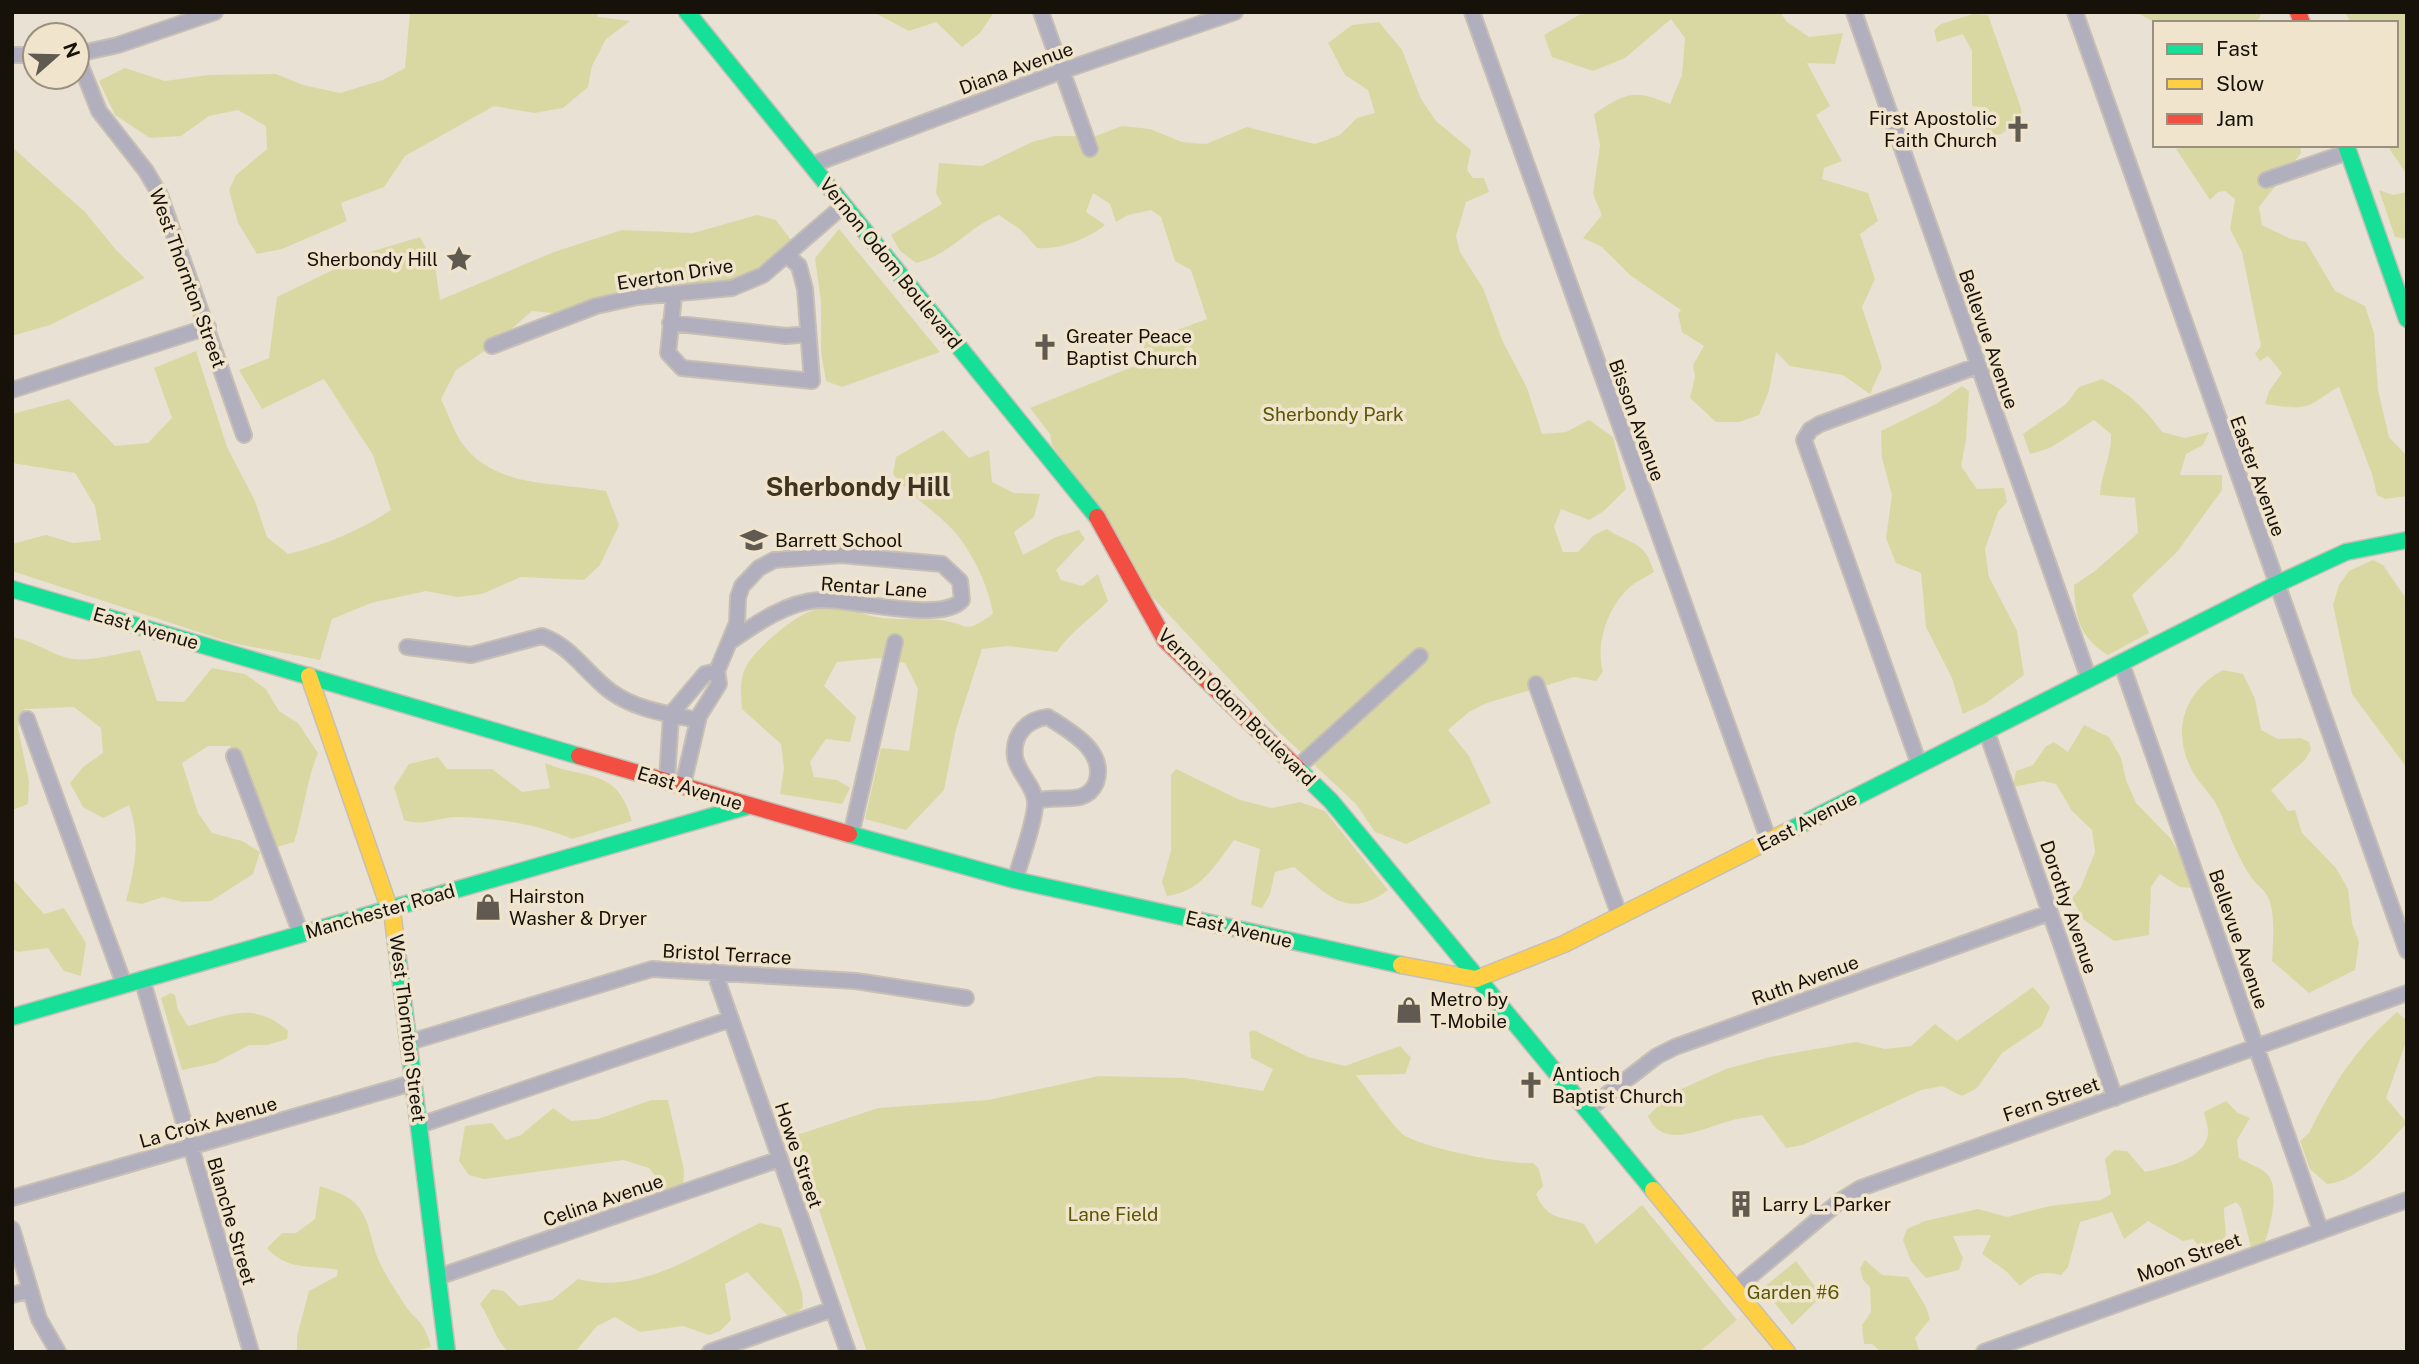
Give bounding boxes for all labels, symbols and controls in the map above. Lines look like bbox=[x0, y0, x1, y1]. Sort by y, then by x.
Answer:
north arrow bbox=[21, 21, 91, 91]
legend bbox=[2153, 21, 2398, 147]
text: Fast bbox=[2216, 36, 2258, 61]
street label: Diana Avenue bbox=[956, 37, 1076, 99]
text: N bbox=[59, 39, 85, 61]
text: Slow bbox=[2216, 71, 2264, 96]
text: Jam bbox=[2216, 106, 2254, 131]
place label: First Apostolic Faith Church bbox=[1869, 107, 1997, 151]
church icon: First Apostolic Faith Church bbox=[2003, 114, 2033, 144]
street label: Vernon Odom Boulevard bbox=[815, 173, 967, 353]
street label: West Thornton Street bbox=[145, 185, 231, 371]
place icon: Sherbondy Hill bbox=[444, 244, 474, 274]
place label: Sherbondy Hill bbox=[306, 248, 438, 270]
street label: Everton Drive bbox=[615, 254, 735, 294]
street label: Bellevue Avenue bbox=[1955, 266, 2023, 412]
place label: Greater Peace Baptist Church bbox=[1066, 325, 1197, 369]
church icon: Greater Peace Baptist Church bbox=[1030, 332, 1060, 362]
street label: Bisson Avenue bbox=[1605, 356, 1669, 484]
park label: Sherbondy Park bbox=[1262, 403, 1404, 425]
street label: Easter Avenue bbox=[2226, 413, 2290, 539]
district label: Sherbondy Hill bbox=[765, 471, 951, 502]
school or university icon: Barrett School bbox=[739, 525, 769, 555]
place label: Barrett School bbox=[775, 529, 903, 551]
street label: Rentar Lane bbox=[820, 572, 928, 602]
street label: East Avenue bbox=[91, 602, 201, 654]
street label: Vernon Odom Boulevard bbox=[1154, 624, 1320, 790]
street label: East Avenue bbox=[635, 762, 745, 814]
street label: East Avenue bbox=[1754, 787, 1860, 855]
street label: Dorothy Avenue bbox=[2036, 837, 2102, 977]
street label: Bellevue Avenue bbox=[2205, 866, 2273, 1012]
street label: Manchester Road bbox=[303, 879, 457, 943]
place label: Hairston Washer & Dryer bbox=[509, 885, 647, 929]
shop icon: Hairston Washer & Dryer bbox=[473, 892, 503, 922]
street label: East Avenue bbox=[1184, 906, 1294, 952]
street label: West Thornton Street bbox=[386, 933, 430, 1123]
street label: Bristol Terrace bbox=[662, 940, 792, 968]
street label: Ruth Avenue bbox=[1749, 951, 1861, 1009]
place label: Metro by T-Mobile bbox=[1430, 988, 1508, 1032]
shop icon: Metro by T-Mobile bbox=[1394, 995, 1424, 1025]
place label: Antioch Baptist Church bbox=[1552, 1063, 1683, 1107]
church icon: Antioch Baptist Church bbox=[1516, 1070, 1546, 1100]
street label: Fern Street bbox=[2000, 1072, 2102, 1126]
street label: La Croix Avenue bbox=[137, 1092, 279, 1152]
street label: Howe Street bbox=[771, 1099, 827, 1211]
street label: Blanche Street bbox=[203, 1155, 261, 1287]
street label: Celina Avenue bbox=[540, 1169, 666, 1231]
building icon: Larry L. Parker bbox=[1726, 1189, 1756, 1219]
place label: Larry L. Parker bbox=[1762, 1193, 1891, 1215]
park label: Lane Field bbox=[1068, 1203, 1158, 1225]
street label: Moon Street bbox=[2134, 1228, 2244, 1286]
park label: Garden #6 bbox=[1747, 1281, 1839, 1303]

